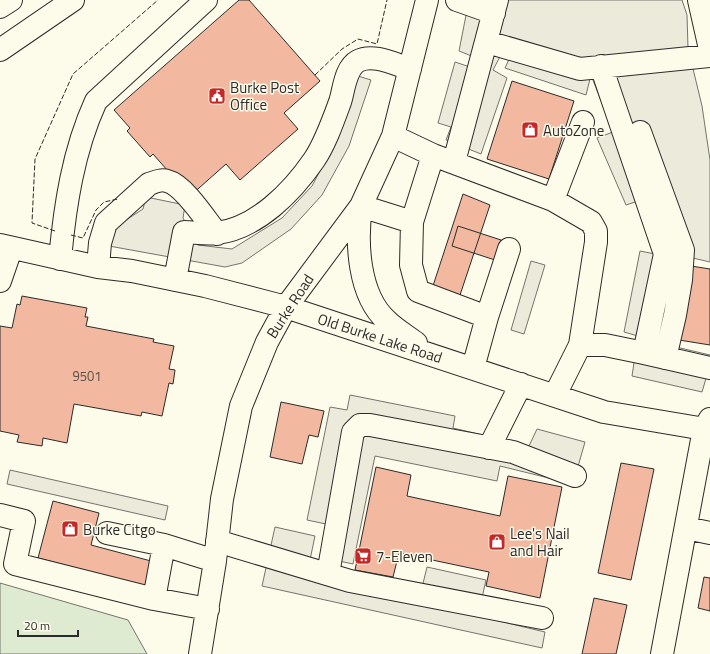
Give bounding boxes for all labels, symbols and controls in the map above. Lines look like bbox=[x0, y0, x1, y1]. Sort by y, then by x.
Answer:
place label: Burke Post Office bbox=[230, 76, 300, 116]
public building icon: Burke Post Office bbox=[207, 86, 227, 106]
place label: AutoZone bbox=[543, 119, 604, 142]
shop icon: AutoZone bbox=[520, 120, 540, 140]
street label: Burke Road bbox=[261, 269, 319, 343]
street label: Old Burke Lake Road bbox=[315, 307, 445, 369]
house number: 9501 bbox=[72, 366, 102, 386]
place label: Burke Citgo bbox=[83, 518, 156, 541]
shop icon: Burke Citgo bbox=[60, 519, 80, 539]
place label: Lee's Nail and Hair bbox=[510, 522, 570, 562]
shop icon: Lee's Nail and Hair bbox=[487, 532, 507, 552]
place label: 7-Eleven bbox=[376, 545, 433, 568]
supermarket icon: 7-Eleven bbox=[353, 546, 373, 566]
scale bar bbox=[18, 612, 78, 638]
text: 20 m bbox=[24, 616, 50, 635]

